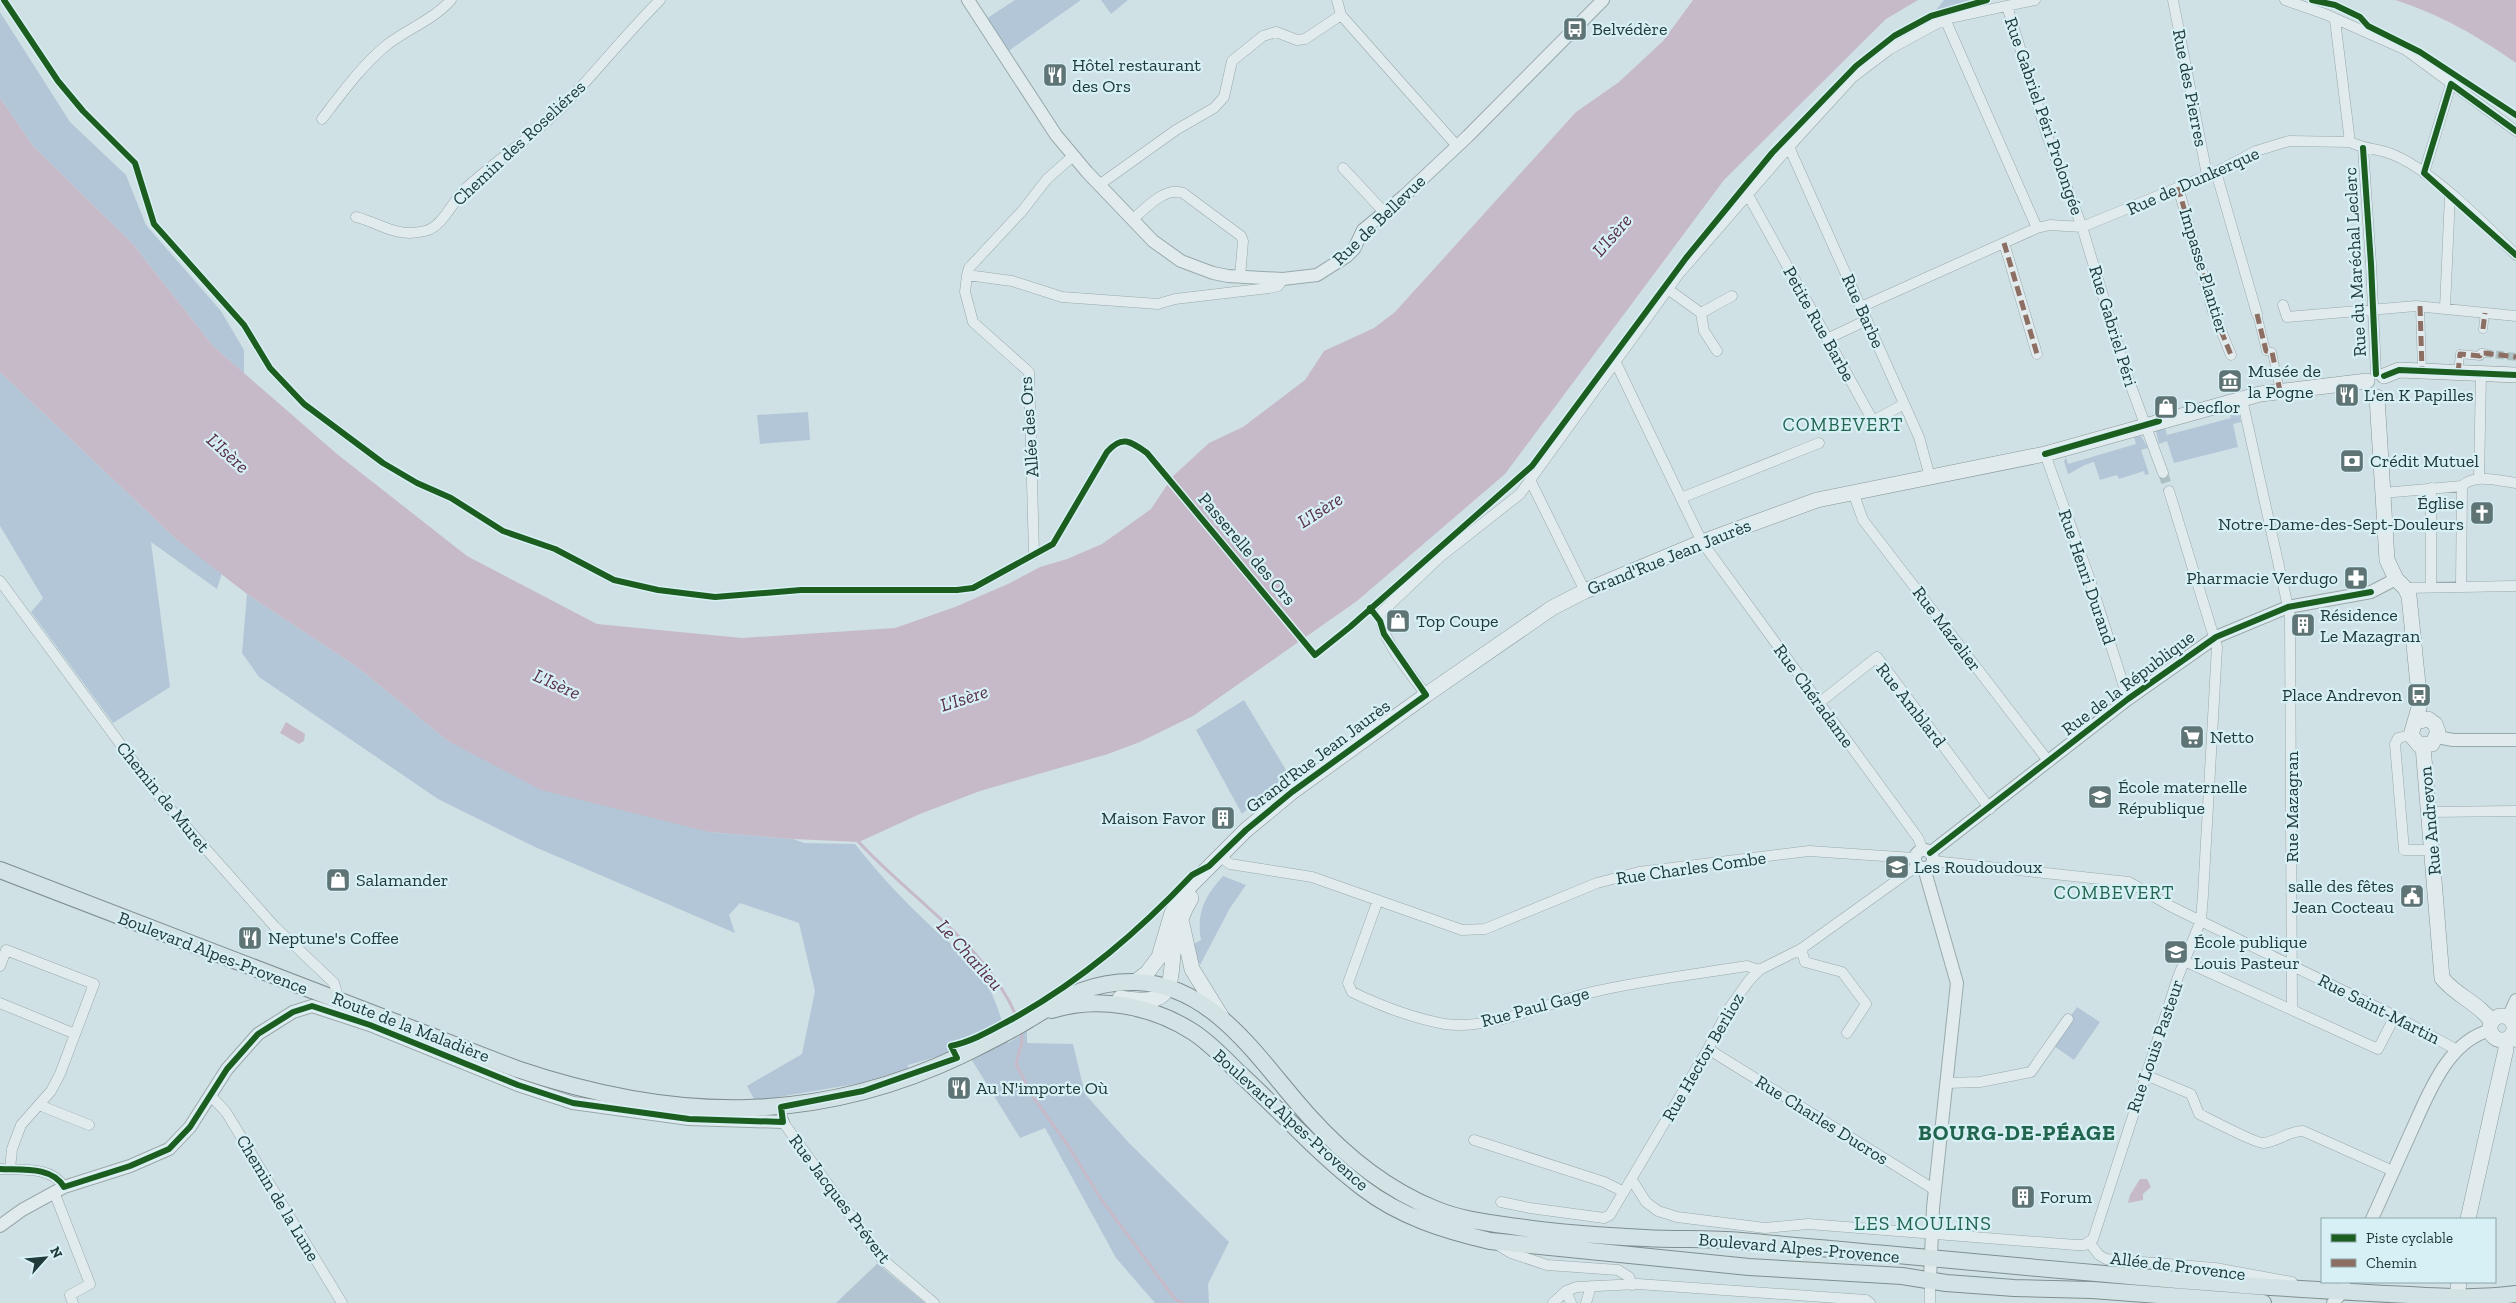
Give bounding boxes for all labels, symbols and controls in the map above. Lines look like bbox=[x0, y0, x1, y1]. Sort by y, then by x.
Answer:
street label: Rue Gabriel Péri Prolongée bbox=[2000, 14, 2088, 218]
bus stop icon: Belvédère bbox=[1562, 16, 1588, 42]
place label: Belvédère bbox=[1592, 18, 1668, 40]
street label: Rue des Pierres bbox=[2168, 27, 2212, 149]
place label: Hôtel restaurant des Ors bbox=[1072, 54, 1201, 97]
restaurant icon: Hôtel restaurant des Ors bbox=[1042, 62, 1068, 88]
street label: Chemin des Roseliéres bbox=[448, 76, 590, 210]
street label: Rue de Dunkerque bbox=[2123, 142, 2263, 220]
street label: Rue du Maréchal Leclerc bbox=[2339, 167, 2371, 357]
street label: Rue de Bellevue bbox=[1328, 170, 1430, 270]
street label: Impasse Plantier bbox=[2174, 206, 2234, 336]
water label: L'Isère bbox=[1587, 209, 1637, 261]
street label: Petite Rue Barbe bbox=[1778, 263, 1860, 385]
street label: Rue Gabriel Péri bbox=[2084, 263, 2142, 389]
street label: Rue Barbe bbox=[1837, 270, 1889, 352]
place label: Musée de la Pogne bbox=[2248, 360, 2321, 403]
museum icon: Musée de la Pogne bbox=[2217, 368, 2243, 394]
street label: Allée des Ors bbox=[1014, 376, 1044, 478]
restaurant icon: L'en K Papilles bbox=[2334, 382, 2360, 408]
place label: L'en K Papilles bbox=[2364, 384, 2474, 406]
shop icon: Decflor bbox=[2153, 394, 2179, 420]
place label: Decflor bbox=[2184, 396, 2241, 418]
district label: COMBEVERT bbox=[1782, 413, 1904, 436]
water label: L'Isère bbox=[202, 428, 254, 478]
bank icon: Crédit Mutuel bbox=[2339, 448, 2365, 474]
place label: Crédit Mutuel bbox=[2370, 450, 2479, 472]
water label: L'Isère bbox=[1293, 487, 1347, 533]
street label: Passerelle des Ors bbox=[1194, 488, 1301, 610]
place label: Église Notre-Dame-des-Sept-Douleurs bbox=[2218, 492, 2464, 535]
church icon: Église Notre-Dame-des-Sept-Douleurs bbox=[2469, 500, 2495, 526]
street label: Rue Henri Durand bbox=[2054, 506, 2120, 648]
street label: Grand'Rue Jean Jaurès bbox=[1584, 514, 1754, 600]
pharmacy icon: Pharmacie Verdugo bbox=[2343, 565, 2369, 591]
place label: Pharmacie Verdugo bbox=[2186, 567, 2338, 589]
street label: Rue Mazelier bbox=[1908, 582, 1986, 676]
place label: Résidence Le Mazagran bbox=[2320, 604, 2421, 647]
shop icon: Top Coupe bbox=[1385, 608, 1411, 634]
place label: Top Coupe bbox=[1416, 610, 1499, 632]
building icon: Résidence Le Mazagran bbox=[2290, 612, 2316, 638]
street label: Rue de la République bbox=[2057, 626, 2199, 740]
street label: Rue Chéradame bbox=[1769, 640, 1859, 752]
street label: Rue Amblard bbox=[1871, 658, 1951, 752]
water label: L'Isère bbox=[530, 664, 584, 704]
water label: L'Isère bbox=[937, 679, 991, 717]
bus stop icon: Place Andrevon bbox=[2406, 682, 2432, 708]
place label: Place Andrevon bbox=[2282, 684, 2403, 706]
street label: Grand'Rue Jean Jaurès bbox=[1242, 694, 1395, 817]
supermarket icon: Netto bbox=[2179, 724, 2205, 750]
place label: Netto bbox=[2210, 726, 2254, 748]
street label: Chemin de Muret bbox=[112, 737, 215, 857]
street label: Rue Mazagran bbox=[2281, 751, 2303, 863]
street label: Rue Andrevon bbox=[2414, 765, 2446, 876]
place label: École maternelle République bbox=[2118, 776, 2247, 819]
school or university icon: École maternelle République bbox=[2087, 784, 2113, 810]
building icon: Maison Favor bbox=[1210, 805, 1236, 831]
place label: Maison Favor bbox=[1101, 807, 1206, 829]
street label: Rue Charles Combe bbox=[1615, 847, 1767, 889]
school or university icon: Les Roudoudoux bbox=[1884, 854, 1910, 880]
place label: Les Roudoudoux bbox=[1914, 856, 2042, 878]
shop icon: Salamander bbox=[325, 867, 351, 893]
place label: Salamander bbox=[356, 869, 448, 891]
place label: salle des fêtes Jean Cocteau bbox=[2288, 875, 2394, 918]
district label: COMBEVERT bbox=[2053, 881, 2175, 904]
public building icon: salle des fêtes Jean Cocteau bbox=[2399, 883, 2425, 909]
street label: Boulevard Alpes-Provence bbox=[115, 907, 311, 999]
water label: Le Charlieu bbox=[932, 915, 1008, 995]
restaurant icon: Neptune's Coffee bbox=[237, 925, 263, 951]
place label: Neptune's Coffee bbox=[268, 927, 399, 949]
place label: École publique Louis Pasteur bbox=[2194, 931, 2307, 974]
school or university icon: École publique Louis Pasteur bbox=[2163, 939, 2189, 965]
street label: Rue Saint-Martin bbox=[2314, 969, 2444, 1049]
street label: Rue Louis Pasteur bbox=[2122, 976, 2188, 1116]
street label: Rue Paul Gage bbox=[1478, 982, 1592, 1032]
street label: Route de la Maladière bbox=[329, 987, 493, 1067]
street label: Rue Hector Berlioz bbox=[1657, 989, 1749, 1125]
street label: Boulevard Alpes-Provence bbox=[1209, 1044, 1373, 1196]
street label: Rue Charles Ducros bbox=[1751, 1070, 1893, 1170]
restaurant icon: Au N'importe Où bbox=[946, 1075, 972, 1101]
place label: Au N'importe Où bbox=[976, 1077, 1108, 1099]
district label: BOURG-DE-PÉAGE bbox=[1918, 1119, 2116, 1146]
street label: Rue Jacques Prévert bbox=[784, 1130, 896, 1268]
street label: Chemin de la Lune bbox=[232, 1131, 324, 1265]
building icon: Forum bbox=[2010, 1184, 2036, 1210]
place label: Forum bbox=[2040, 1186, 2093, 1208]
district label: LES MOULINS bbox=[1854, 1211, 1992, 1235]
legend bbox=[2321, 1218, 2496, 1283]
street label: Boulevard Alpes-Provence bbox=[1698, 1228, 1900, 1268]
text: Piste cyclable bbox=[2366, 1229, 2453, 1247]
north arrow bbox=[20, 1233, 70, 1283]
text: N bbox=[46, 1244, 66, 1261]
street label: Allée de Provence bbox=[2109, 1247, 2247, 1285]
text: Chemin bbox=[2366, 1254, 2417, 1272]

